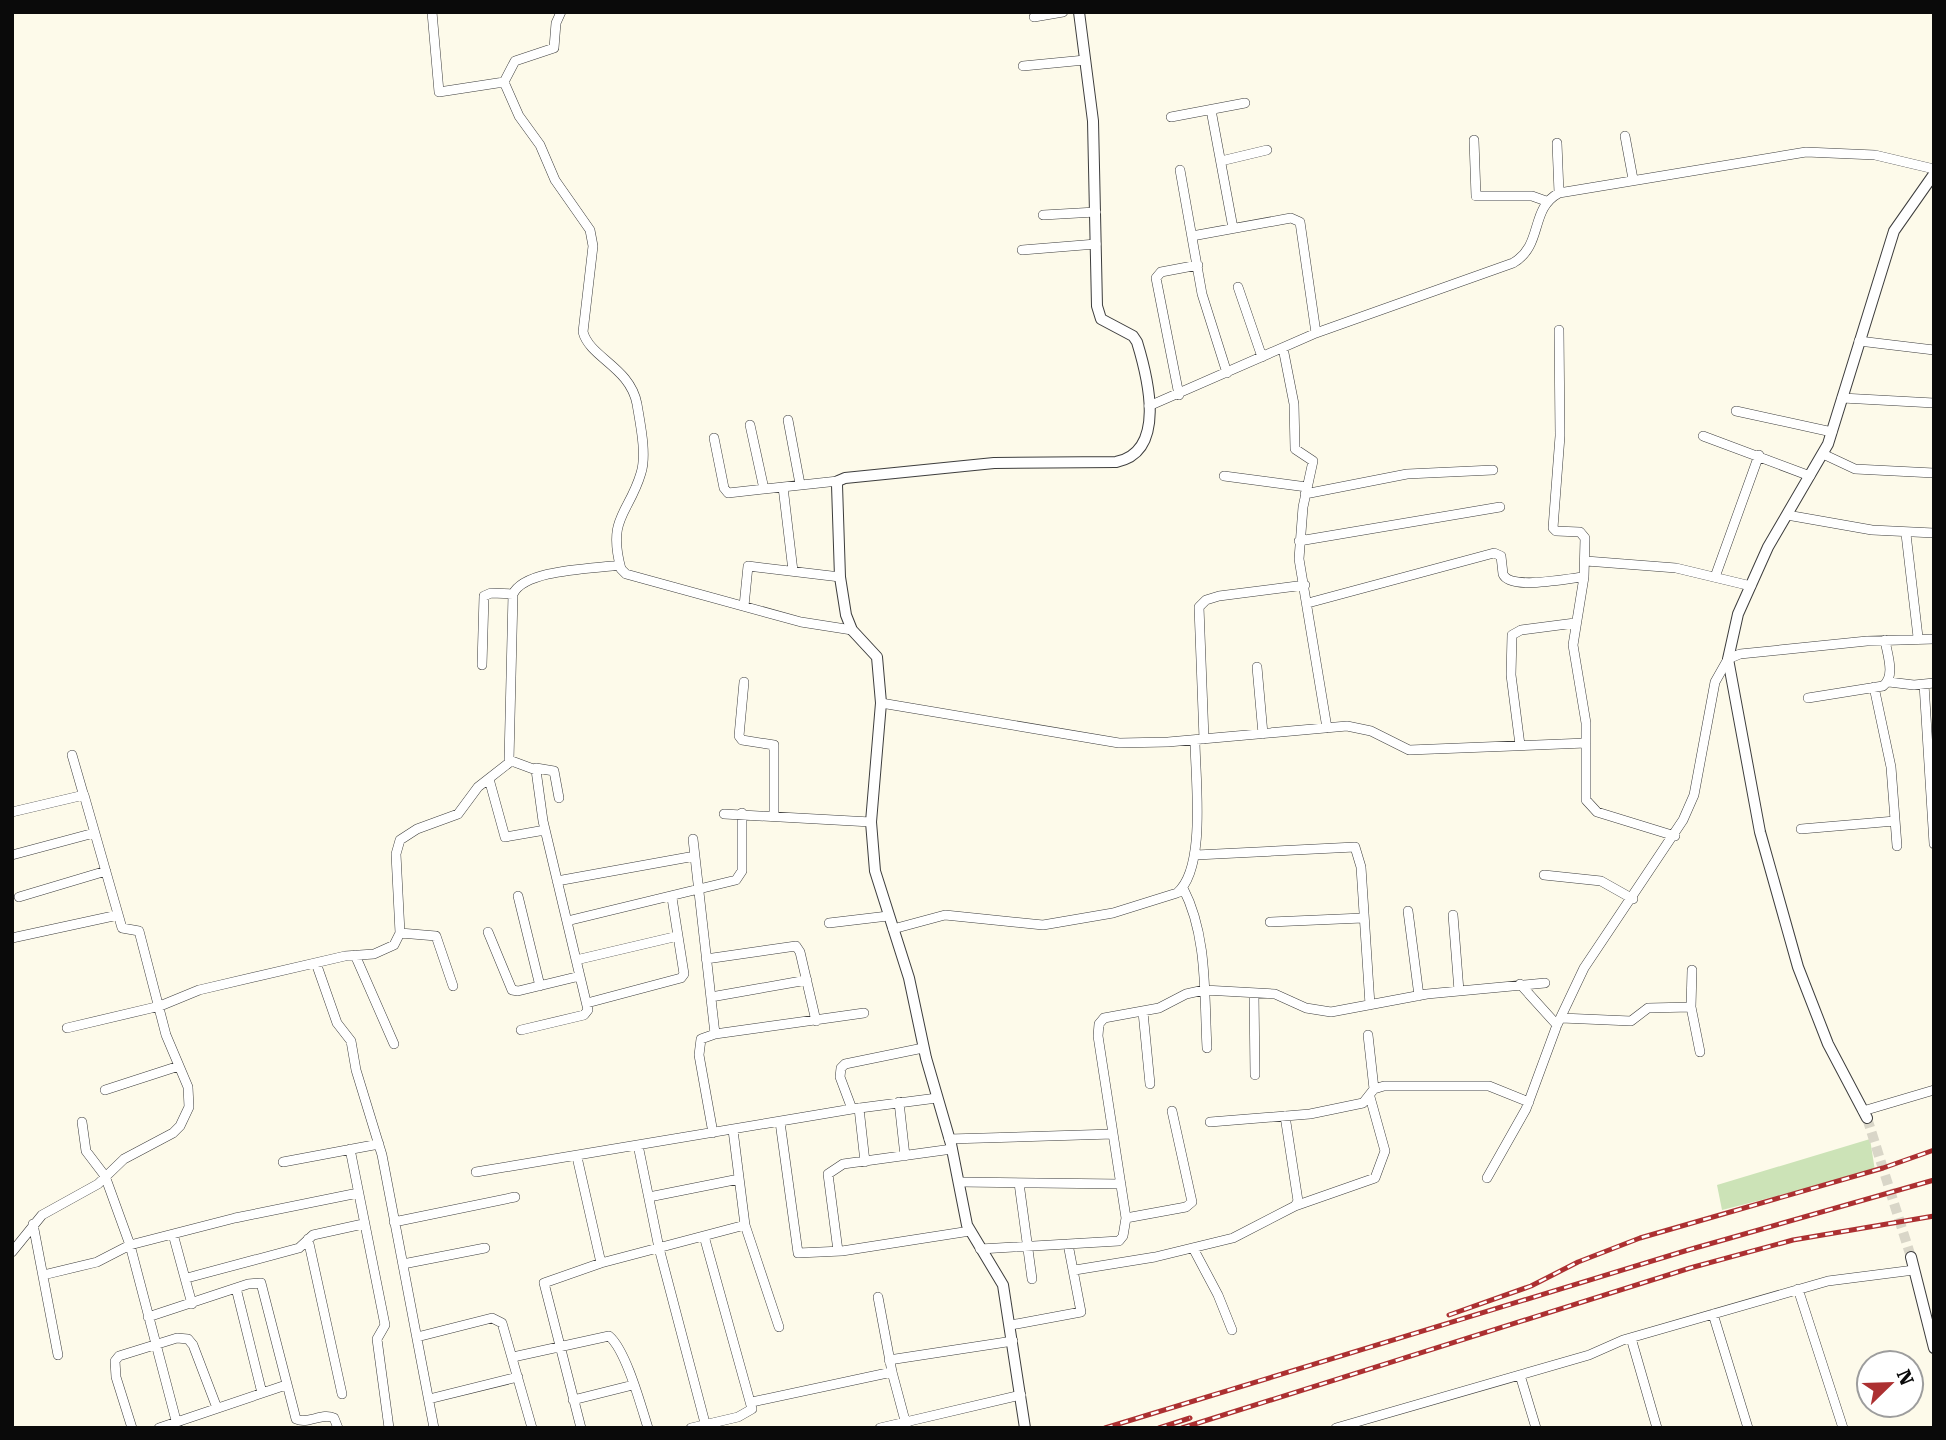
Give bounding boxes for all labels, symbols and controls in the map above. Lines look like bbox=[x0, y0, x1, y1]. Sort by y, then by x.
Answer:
north arrow bbox=[1855, 1349, 1925, 1419]
text: N bbox=[1892, 1366, 1919, 1389]

